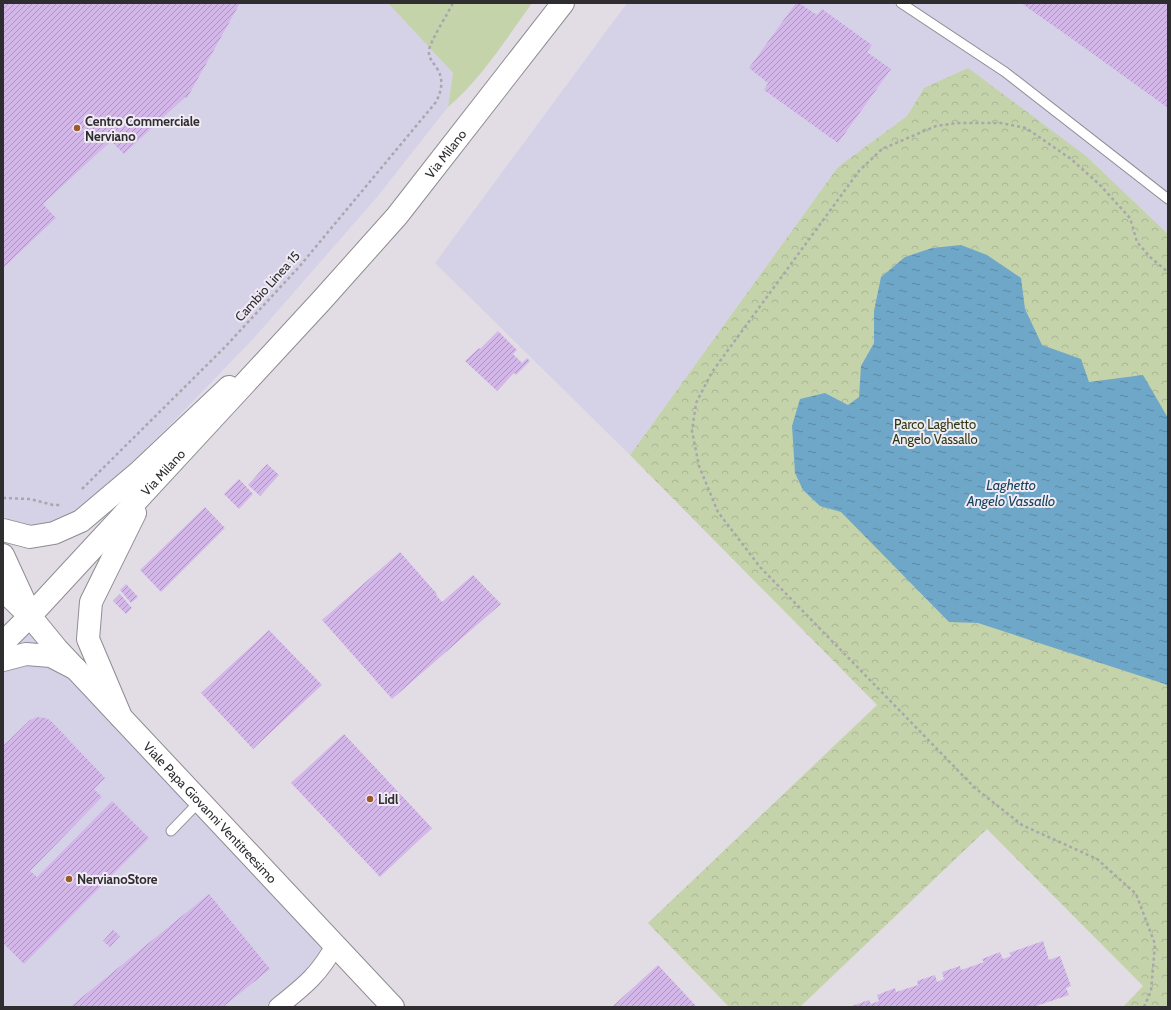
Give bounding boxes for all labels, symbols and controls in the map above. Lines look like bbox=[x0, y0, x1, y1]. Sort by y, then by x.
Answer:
place label: Centro Commerciale Nerviano bbox=[85, 113, 200, 144]
marker: Centro Commerciale Nerviano bbox=[72, 123, 82, 133]
street label: Via Milano bbox=[422, 126, 469, 181]
street label: Cambio Linea 15 bbox=[231, 247, 303, 325]
park label: Parco Laghetto Angelo Vassallo bbox=[892, 416, 978, 447]
street label: Via Milano bbox=[138, 446, 188, 499]
water label: Laghetto Angelo Vassallo bbox=[966, 476, 1055, 510]
street label: Viale Papa Giovanni Ventitreesimo bbox=[140, 738, 280, 886]
place label: Lidl bbox=[378, 791, 399, 807]
marker: Lidl bbox=[365, 794, 375, 804]
place label: NervianoStore bbox=[77, 871, 158, 887]
marker: NervianoStore bbox=[64, 874, 74, 884]

